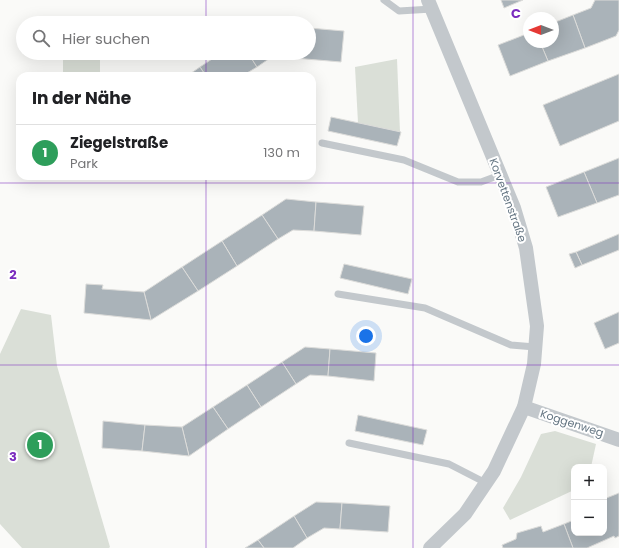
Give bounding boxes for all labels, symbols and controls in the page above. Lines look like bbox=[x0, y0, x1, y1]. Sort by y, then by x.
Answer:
text: C bbox=[511, 4, 521, 23]
north arrow bbox=[523, 12, 559, 48]
search box bbox=[16, 16, 316, 60]
icon: search bbox=[30, 27, 52, 49]
text: Hier suchen bbox=[62, 28, 150, 49]
text: In der Nähe bbox=[32, 86, 131, 110]
text: Ziegelstraße bbox=[70, 132, 168, 153]
text: 1 bbox=[43, 143, 47, 162]
text: 130 m bbox=[263, 143, 300, 162]
text: Park bbox=[70, 154, 98, 173]
street label: Korvettenstraße bbox=[485, 156, 531, 244]
text: 2 bbox=[9, 265, 17, 284]
your location bbox=[356, 326, 376, 346]
street label: Koggenweg bbox=[538, 405, 606, 441]
pin: 1 bbox=[27, 430, 53, 460]
text: 3 bbox=[9, 447, 17, 466]
map controls bbox=[571, 464, 607, 536]
button: + bbox=[571, 464, 607, 500]
button: − bbox=[571, 500, 607, 536]

